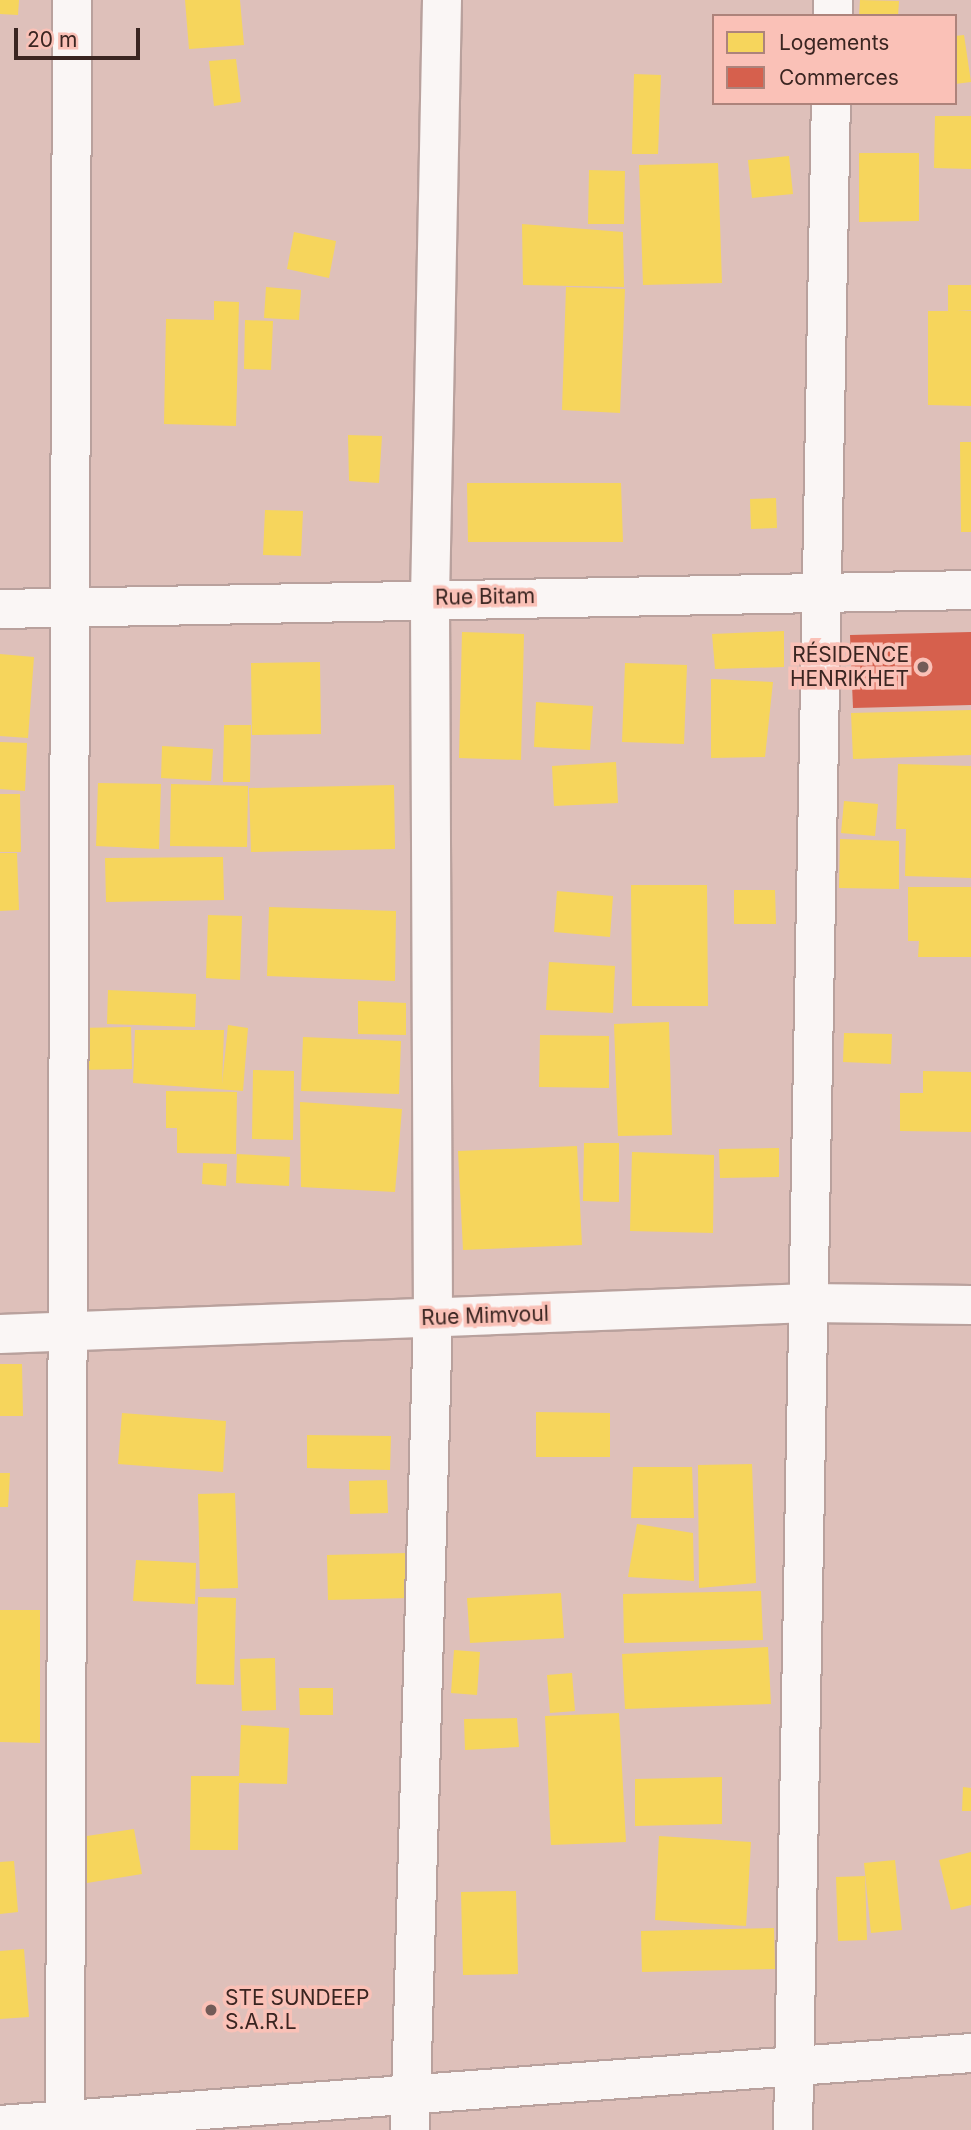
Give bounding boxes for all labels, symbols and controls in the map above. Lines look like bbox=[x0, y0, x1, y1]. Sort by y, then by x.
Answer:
scale bar bbox=[18, 14, 144, 58]
legend bbox=[712, 14, 957, 105]
text: 20 m bbox=[27, 27, 77, 52]
text: Logements bbox=[779, 30, 889, 55]
text: Commerces bbox=[779, 65, 899, 90]
street label: Rue Bitam bbox=[435, 584, 535, 610]
place label: RÉSIDENCE HENRIKHET bbox=[790, 642, 909, 692]
marker: RÉSIDENCE HENRIKHET bbox=[915, 659, 931, 675]
street label: Rue Mimvoul bbox=[421, 1301, 549, 1331]
place label: STE SUNDEEP S.A.R.L bbox=[225, 1985, 369, 2035]
marker: STE SUNDEEP S.A.R.L bbox=[203, 2002, 219, 2018]

